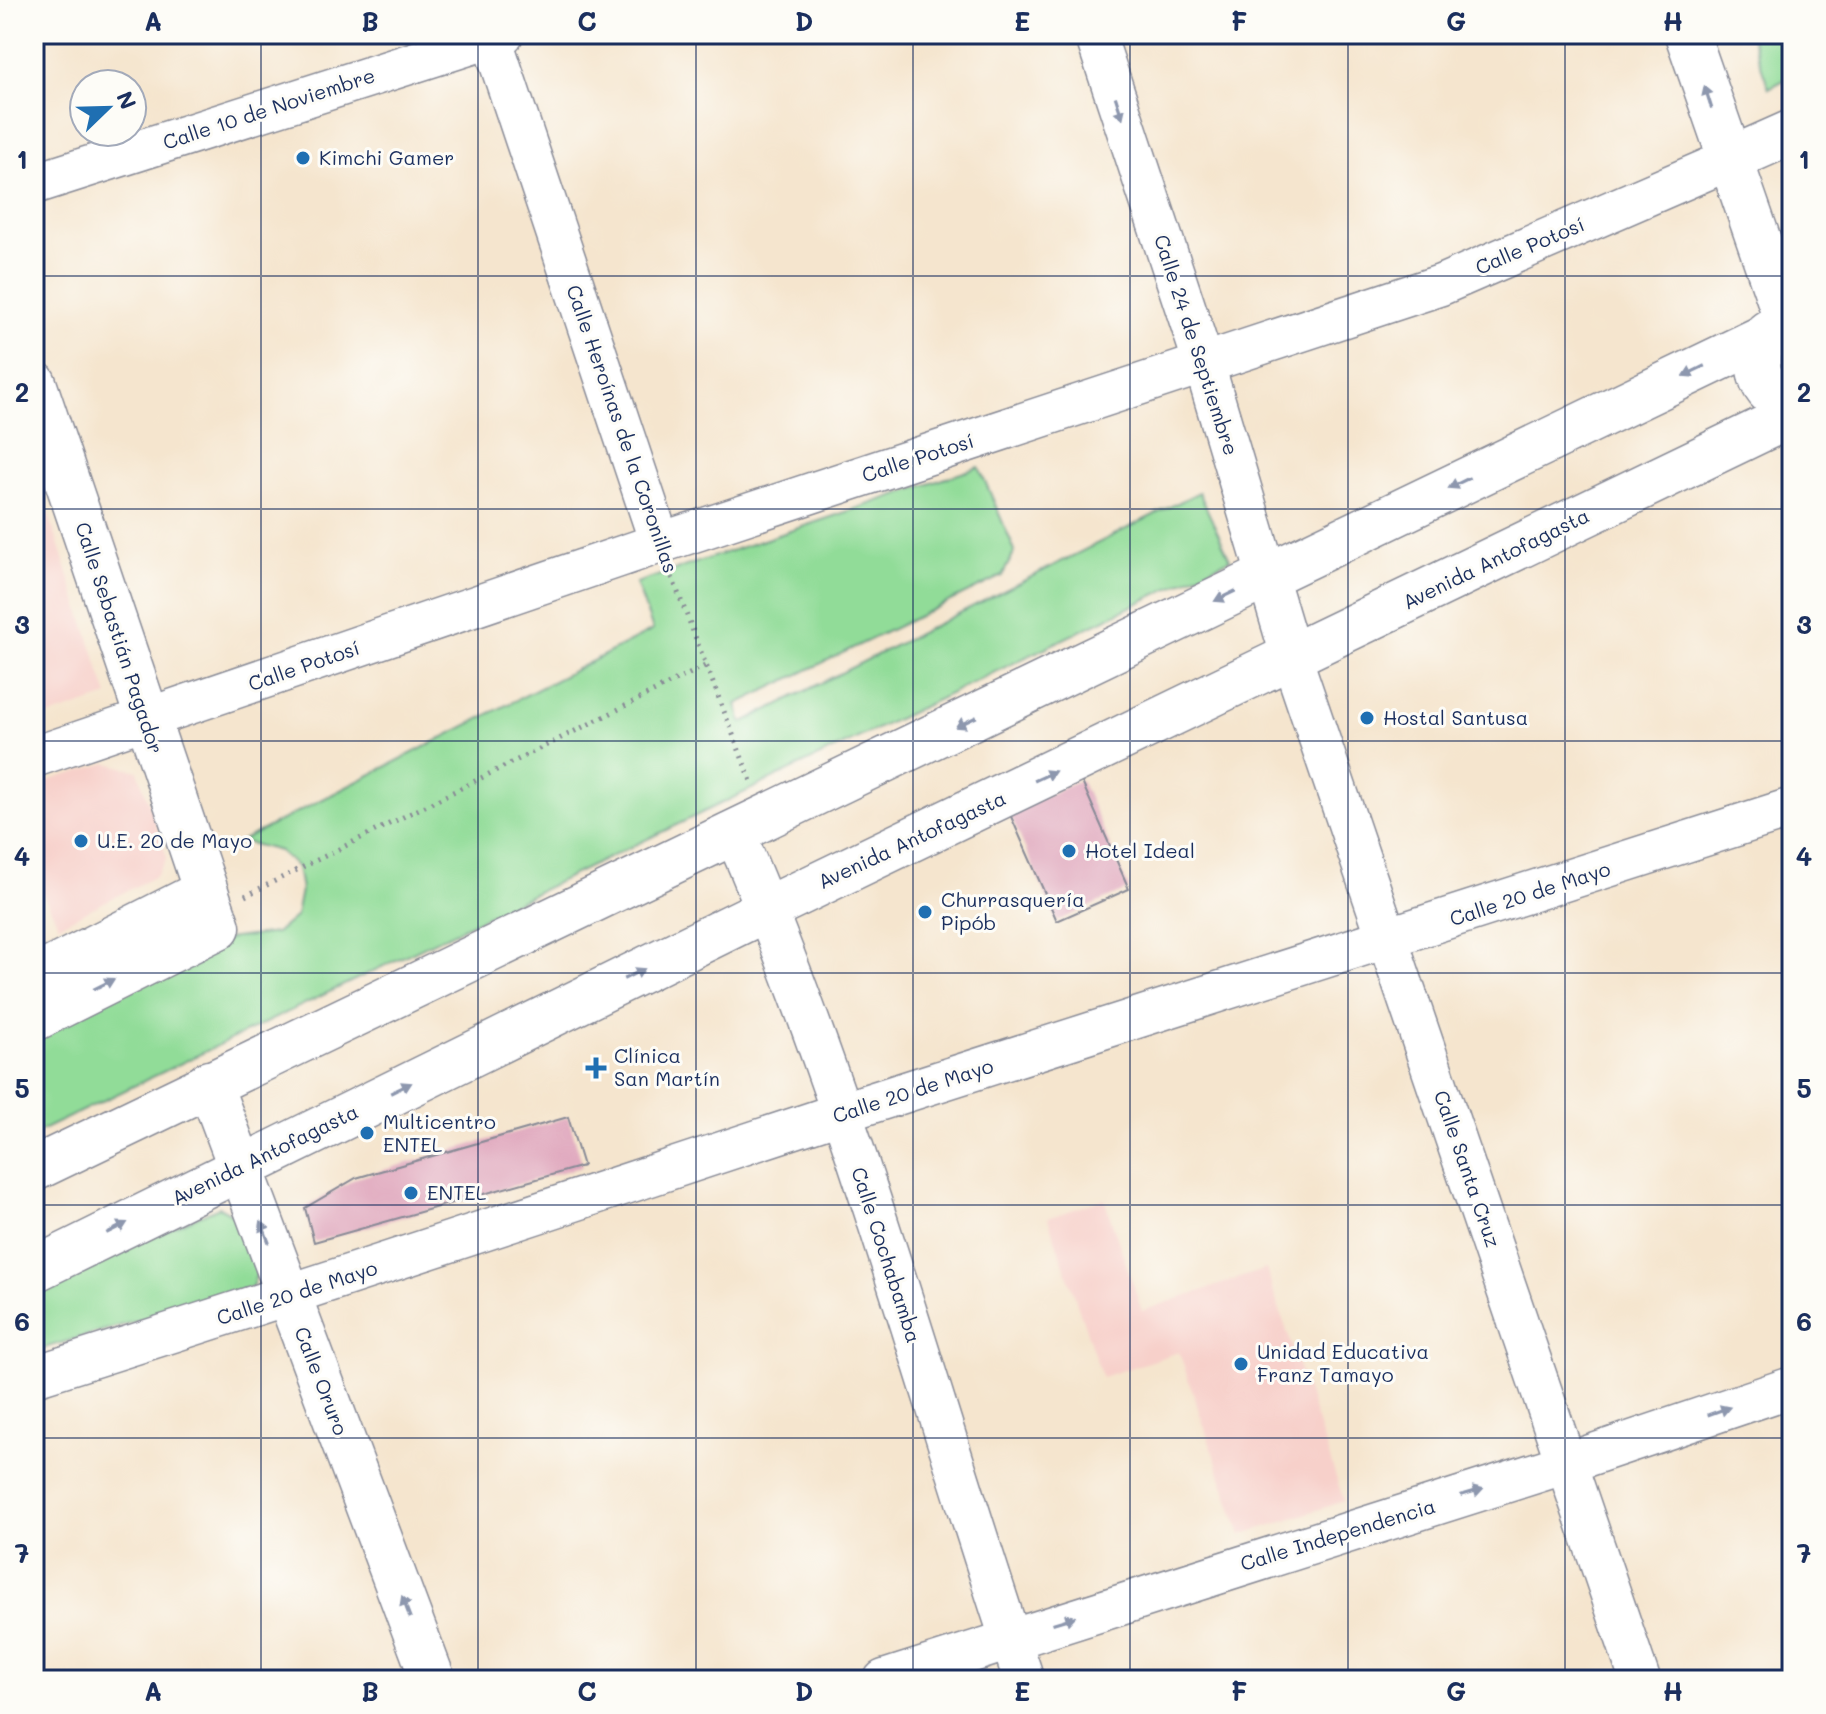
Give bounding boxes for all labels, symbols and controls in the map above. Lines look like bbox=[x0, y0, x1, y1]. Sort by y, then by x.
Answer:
text: A bbox=[144, 4, 162, 38]
text: B bbox=[361, 4, 379, 38]
text: C bbox=[577, 4, 597, 38]
text: D bbox=[795, 4, 813, 38]
text: E bbox=[1014, 4, 1030, 38]
text: F bbox=[1231, 4, 1247, 38]
text: G bbox=[1446, 4, 1466, 38]
text: H bbox=[1663, 4, 1683, 38]
street label: Calle 10 de Noviembre bbox=[159, 61, 378, 155]
north arrow bbox=[68, 68, 148, 148]
one-way arrow bbox=[1701, 85, 1714, 109]
text: N bbox=[110, 87, 143, 113]
one-way arrow bbox=[1114, 96, 1126, 120]
text: 1 bbox=[16, 142, 28, 176]
text: 1 bbox=[1798, 142, 1810, 176]
place label: Kimchi Gamer bbox=[319, 144, 454, 170]
marker: Kimchi Gamer bbox=[294, 149, 312, 167]
street label: Calle Potosí bbox=[1471, 210, 1588, 280]
street label: Calle 24 de Septiembre bbox=[1149, 231, 1245, 458]
street label: Calle Heroínas de la Coronillas bbox=[561, 281, 685, 576]
one-way arrow bbox=[1682, 364, 1705, 378]
text: 2 bbox=[15, 375, 29, 409]
text: 2 bbox=[1797, 375, 1811, 409]
street label: Calle Potosí bbox=[858, 427, 977, 487]
one-way arrow bbox=[1448, 476, 1471, 490]
street label: Avenida Antofagasta bbox=[1398, 502, 1593, 615]
street label: Calle Sebastián Pagador bbox=[70, 518, 170, 757]
one-way arrow bbox=[1213, 589, 1237, 603]
text: 3 bbox=[14, 607, 30, 641]
text: 3 bbox=[1796, 607, 1812, 641]
street label: Calle Potosí bbox=[244, 634, 363, 696]
place label: Hostal Santusa bbox=[1383, 704, 1528, 730]
marker: Hostal Santusa bbox=[1358, 709, 1376, 727]
one-way arrow bbox=[954, 715, 978, 729]
one-way arrow bbox=[1033, 769, 1057, 783]
street label: Avenida Antofagasta bbox=[813, 784, 1010, 894]
place label: U.E. 20 de Mayo bbox=[97, 827, 252, 853]
marker: U.E. 20 de Mayo bbox=[72, 832, 90, 850]
place label: Hotel Ideal bbox=[1085, 837, 1195, 863]
text: 4 bbox=[14, 839, 30, 873]
text: 4 bbox=[1796, 839, 1812, 873]
marker: Hotel Ideal bbox=[1060, 842, 1078, 860]
street label: Calle 20 de Mayo bbox=[1446, 855, 1614, 931]
place label: Churrasquería Pipób bbox=[941, 886, 1085, 935]
marker: Churrasquería Pipób bbox=[916, 903, 934, 921]
one-way arrow bbox=[623, 967, 646, 981]
one-way arrow bbox=[92, 977, 115, 991]
place label: Clínica San Martín bbox=[614, 1042, 720, 1091]
street label: Calle 20 de Mayo bbox=[829, 1052, 997, 1128]
marker: Clínica San Martín bbox=[585, 1057, 607, 1079]
text: 5 bbox=[14, 1071, 30, 1105]
text: 5 bbox=[1796, 1071, 1812, 1105]
one-way arrow bbox=[389, 1081, 412, 1095]
street label: Calle Santa Cruz bbox=[1429, 1087, 1507, 1251]
street label: Avenida Antofagasta bbox=[167, 1098, 362, 1211]
place label: Multicentro ENTEL bbox=[383, 1108, 496, 1157]
marker: Multicentro ENTEL bbox=[358, 1124, 376, 1142]
street label: Calle Cochabamba bbox=[846, 1163, 928, 1346]
place label: ENTEL bbox=[427, 1179, 487, 1205]
marker: ENTEL bbox=[402, 1184, 420, 1202]
one-way arrow bbox=[258, 1220, 271, 1244]
one-way arrow bbox=[106, 1222, 129, 1235]
street label: Calle 20 de Mayo bbox=[213, 1254, 381, 1330]
text: 6 bbox=[14, 1304, 30, 1338]
text: 6 bbox=[1796, 1304, 1812, 1338]
street label: Calle Oruro bbox=[289, 1323, 355, 1439]
place label: Unidad Educativa Franz Tamayo bbox=[1257, 1338, 1429, 1387]
marker: Unidad Educativa Franz Tamayo bbox=[1232, 1355, 1250, 1373]
one-way arrow bbox=[1708, 1405, 1732, 1417]
one-way arrow bbox=[1461, 1486, 1485, 1498]
street label: Calle Independencia bbox=[1237, 1492, 1438, 1576]
text: 7 bbox=[15, 1536, 29, 1570]
text: 7 bbox=[1797, 1536, 1811, 1570]
one-way arrow bbox=[399, 1595, 411, 1619]
one-way arrow bbox=[1052, 1614, 1076, 1626]
text: A bbox=[144, 1674, 162, 1708]
text: B bbox=[361, 1674, 379, 1708]
text: C bbox=[577, 1674, 597, 1708]
text: D bbox=[795, 1674, 813, 1708]
text: E bbox=[1014, 1674, 1030, 1708]
text: F bbox=[1231, 1674, 1247, 1708]
text: G bbox=[1446, 1674, 1466, 1708]
text: H bbox=[1663, 1674, 1683, 1708]

